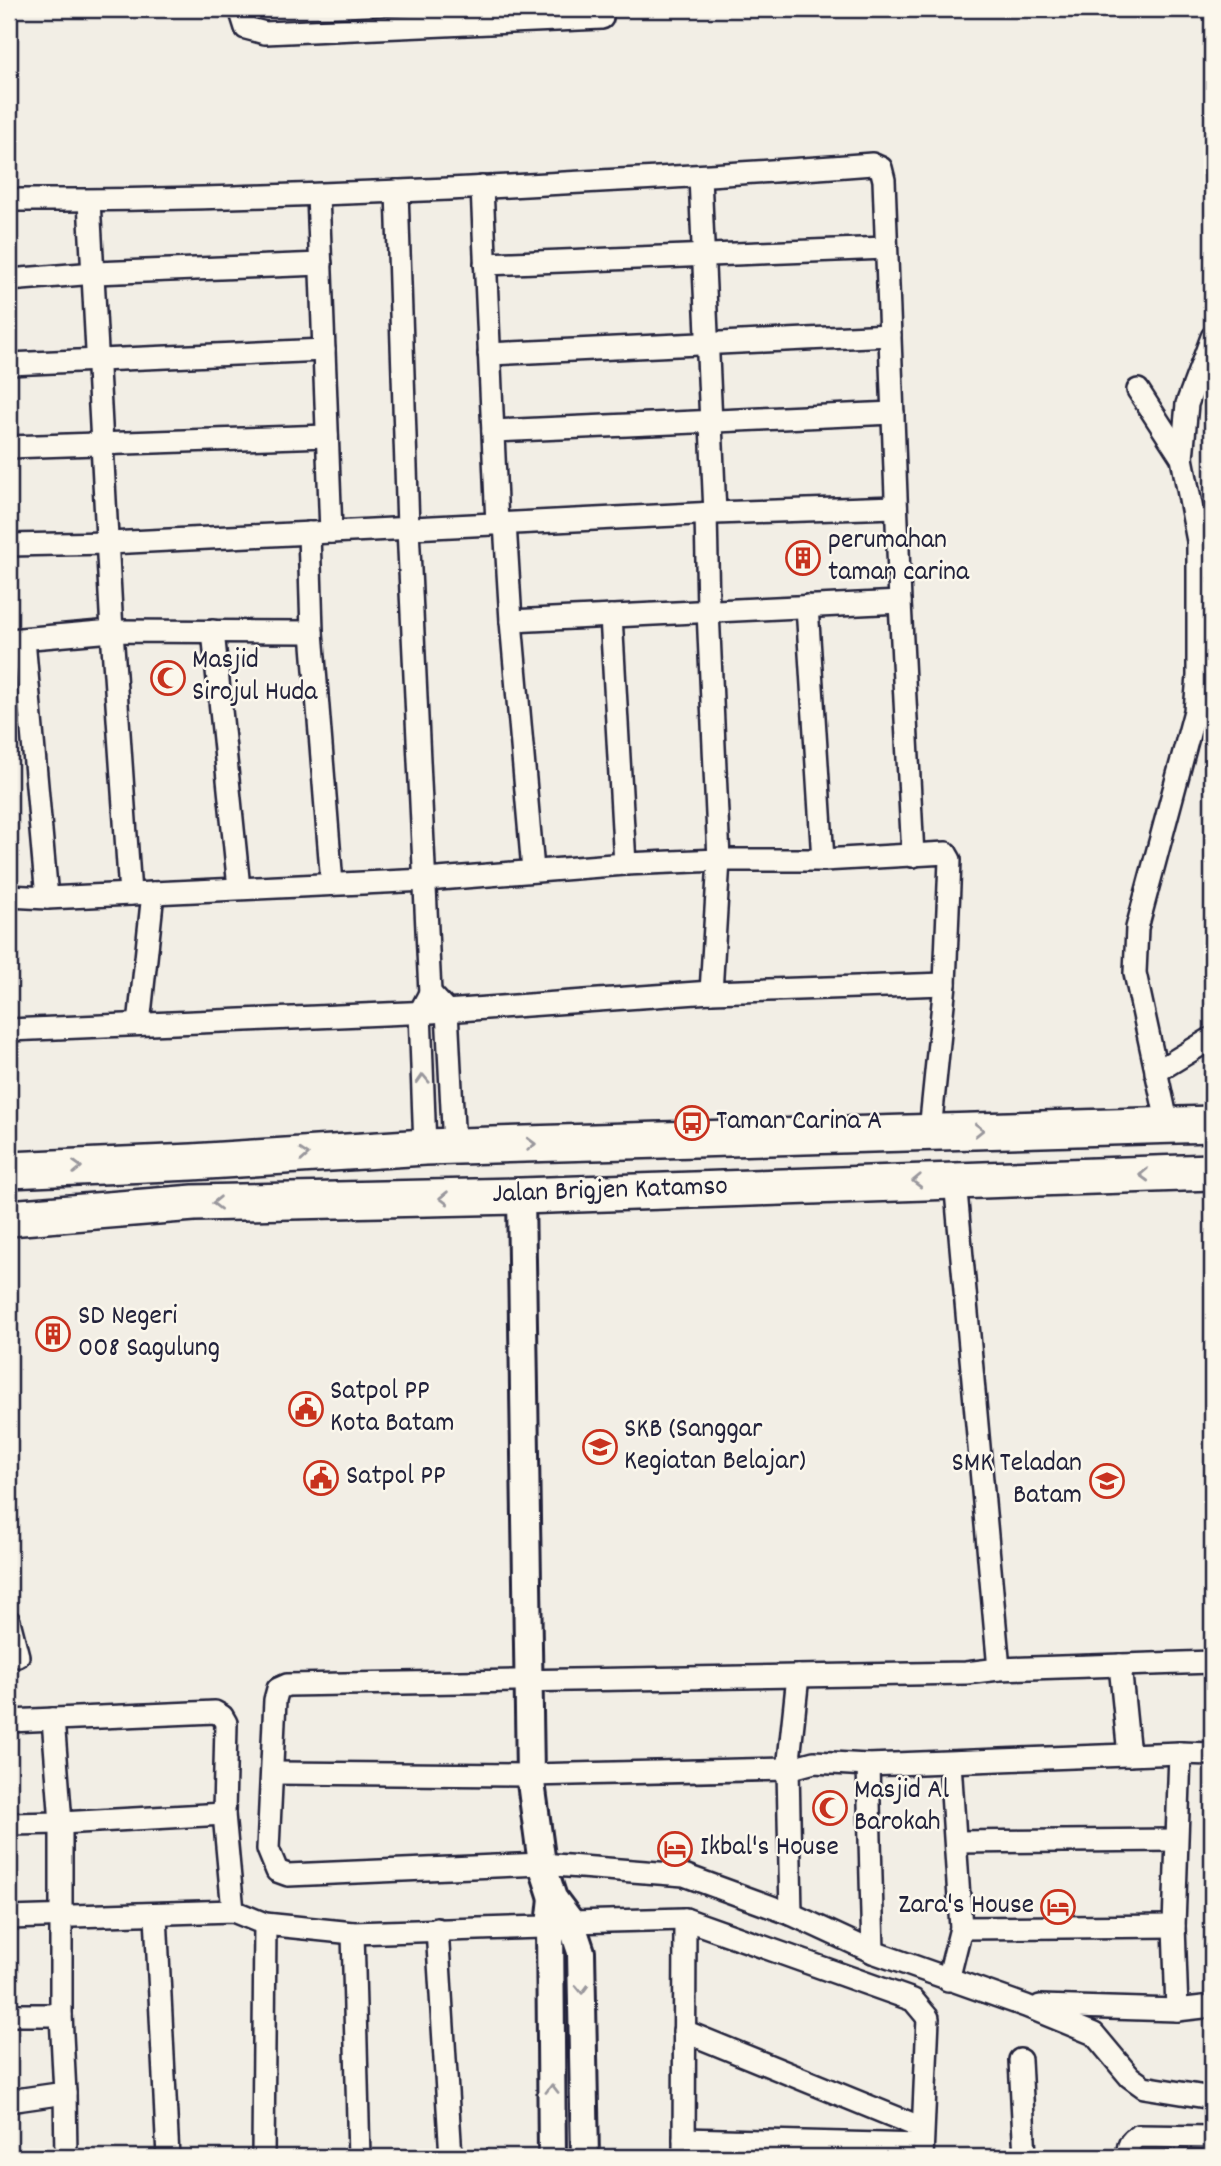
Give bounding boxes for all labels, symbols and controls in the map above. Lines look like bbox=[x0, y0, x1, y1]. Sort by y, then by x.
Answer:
place label: perumahan taman carina bbox=[828, 522, 970, 594]
building icon: perumahan taman carina bbox=[784, 539, 822, 577]
place label: Masjid Sirojul Huda bbox=[192, 642, 318, 714]
mosque icon: Masjid Sirojul Huda bbox=[149, 659, 187, 697]
one-way arrow bbox=[415, 1073, 430, 1084]
place label: Taman Carina A bbox=[716, 1103, 882, 1143]
bus stop icon: Taman Carina A bbox=[673, 1104, 711, 1142]
one-way arrow bbox=[974, 1122, 985, 1138]
one-way arrow bbox=[527, 1136, 537, 1152]
one-way arrow bbox=[299, 1148, 310, 1163]
one-way arrow bbox=[72, 1160, 83, 1175]
one-way arrow bbox=[1138, 1167, 1149, 1182]
street label: Jalan Brigjen Katamso bbox=[492, 1168, 728, 1216]
one-way arrow bbox=[911, 1174, 922, 1189]
one-way arrow bbox=[439, 1190, 449, 1206]
one-way arrow bbox=[211, 1195, 222, 1210]
place label: SD Negeri 008 Sagulung bbox=[78, 1298, 220, 1370]
building icon: SD Negeri 008 Sagulung bbox=[34, 1315, 72, 1353]
place label: Satpol PP Kota Batam bbox=[330, 1373, 454, 1445]
public building icon: Satpol PP Kota Batam bbox=[287, 1390, 325, 1428]
place label: SKB (Sanggar Kegiatan Belajar) bbox=[624, 1411, 806, 1483]
school or university icon: SKB (Sanggar Kegiatan Belajar) bbox=[581, 1428, 619, 1466]
place label: SMK Teladan Batam bbox=[951, 1445, 1082, 1517]
place label: Satpol PP bbox=[346, 1458, 446, 1498]
public building icon: Satpol PP bbox=[302, 1459, 340, 1497]
school or university icon: SMK Teladan Batam bbox=[1088, 1462, 1126, 1500]
place label: Masjid Al Barokah bbox=[854, 1772, 950, 1844]
mosque icon: Masjid Al Barokah bbox=[811, 1789, 849, 1827]
place label: Ikbal's House bbox=[700, 1829, 839, 1869]
hotel icon: Ikbal's House bbox=[656, 1830, 694, 1868]
place label: Zara's House bbox=[898, 1887, 1034, 1927]
hotel icon: Zara's House bbox=[1039, 1888, 1077, 1926]
one-way arrow bbox=[574, 1984, 590, 1994]
one-way arrow bbox=[544, 2083, 560, 2094]

